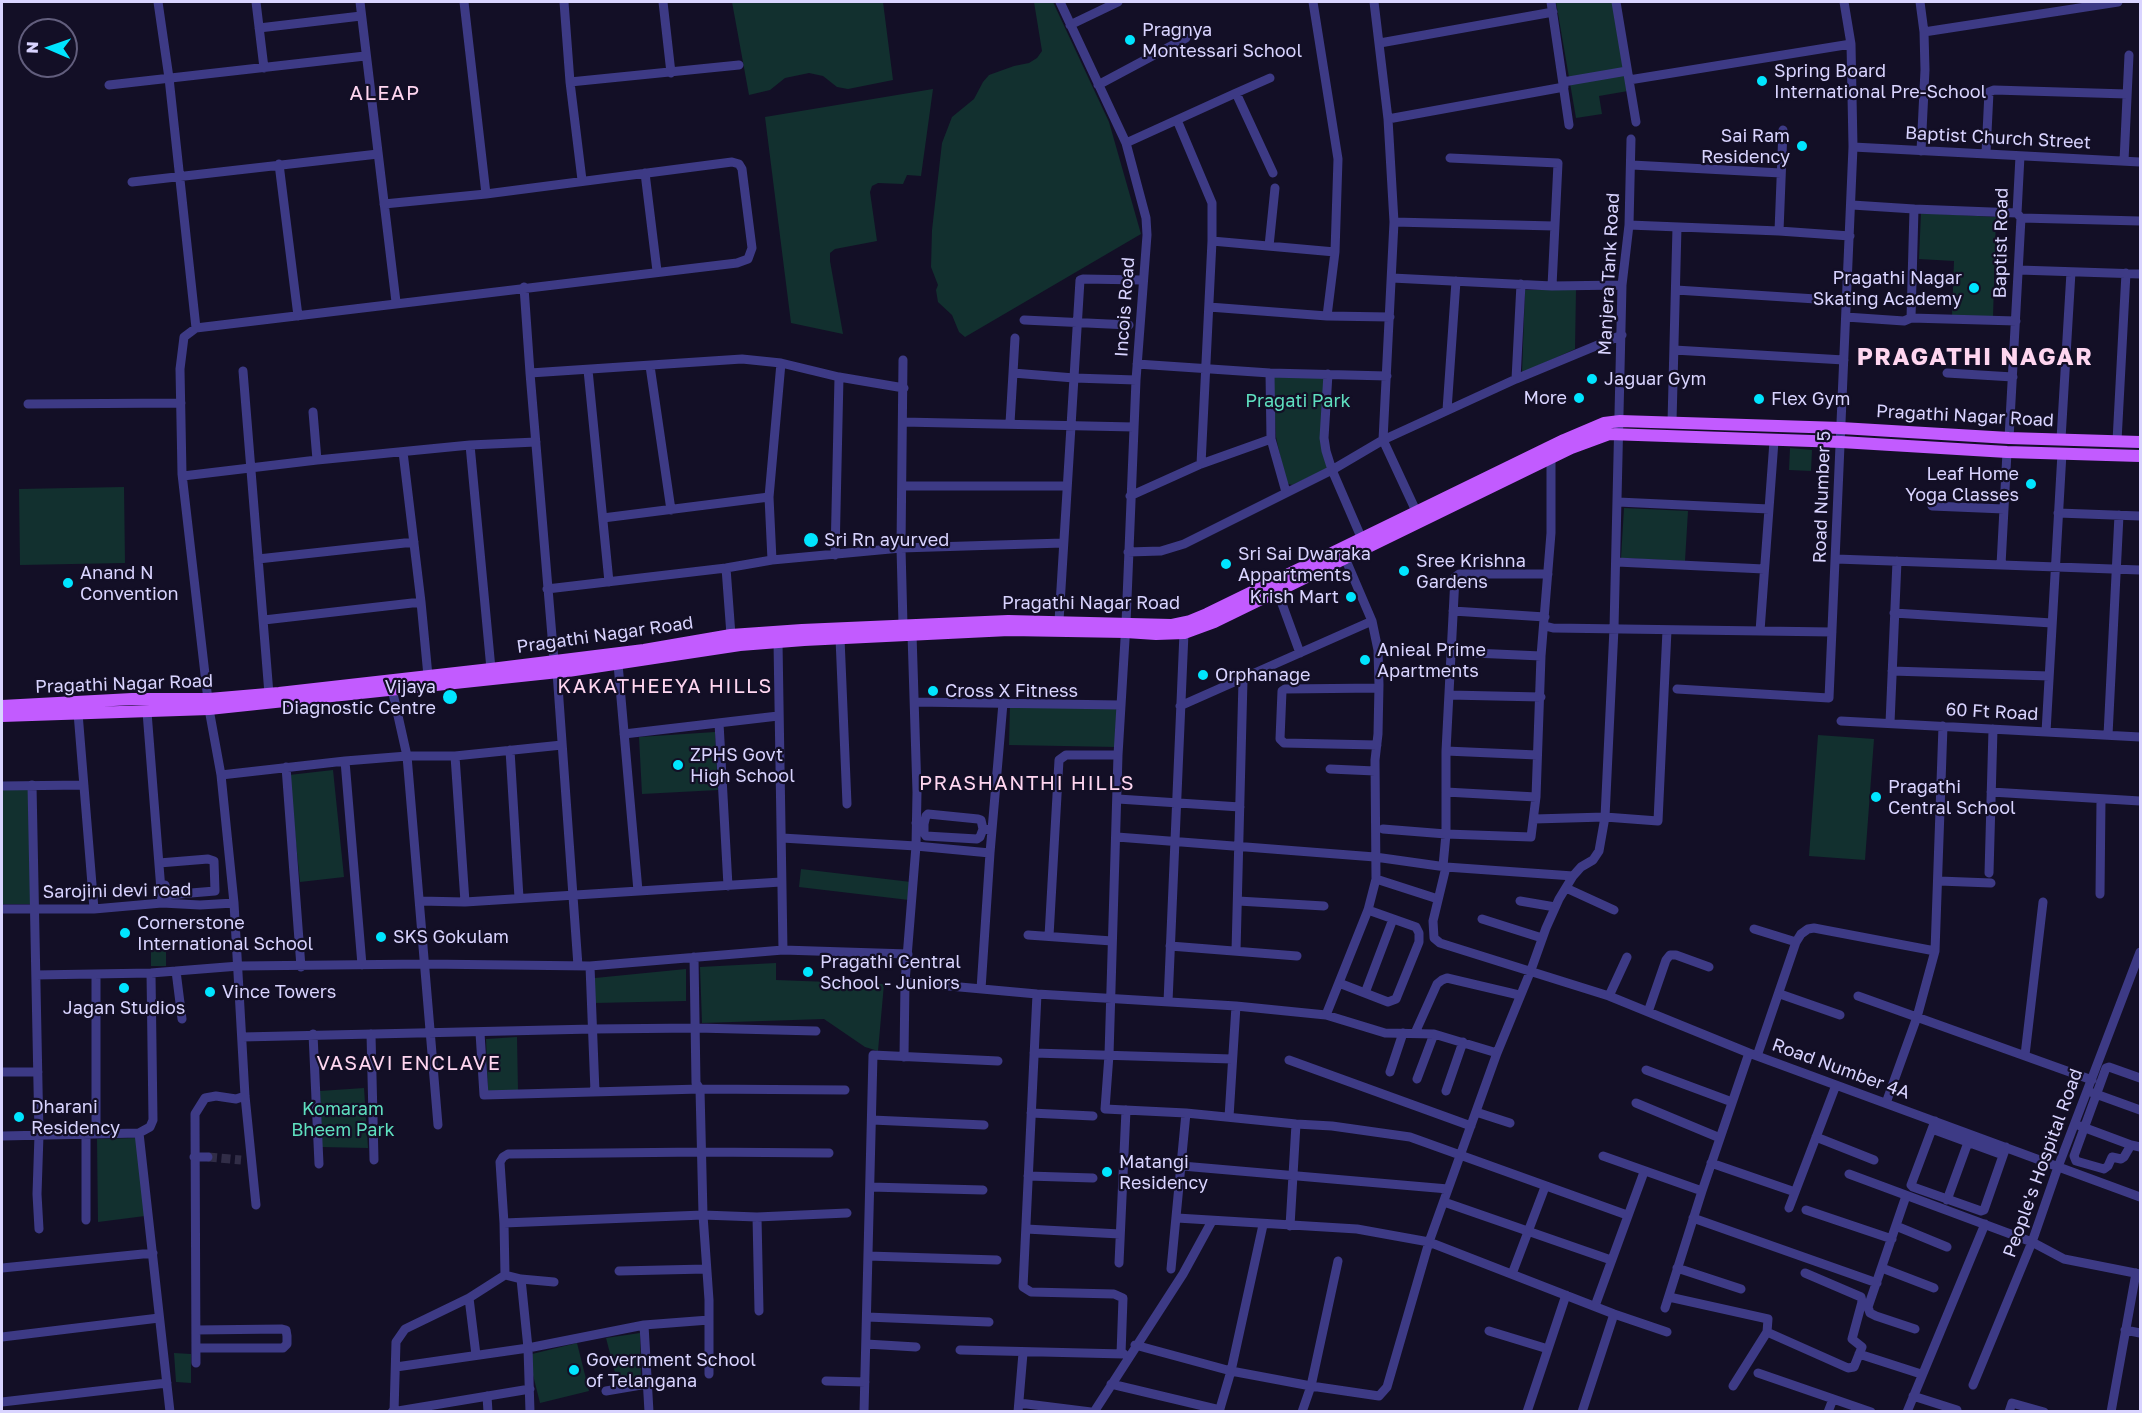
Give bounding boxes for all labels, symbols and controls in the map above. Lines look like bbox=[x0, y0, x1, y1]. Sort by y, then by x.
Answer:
north arrow bbox=[18, 18, 78, 78]
place label: Pragnya Montessari School bbox=[1142, 19, 1302, 62]
marker: Pragnya Montessari School bbox=[1123, 33, 1137, 47]
text: N bbox=[22, 41, 42, 54]
place label: Spring Board International Pre-School bbox=[1774, 60, 1986, 103]
marker: Spring Board International Pre-School bbox=[1755, 74, 1769, 88]
district label: ALEAP bbox=[350, 82, 420, 106]
street label: Baptist Church Street bbox=[1904, 122, 2092, 154]
place label: Sai Ram Residency bbox=[1701, 125, 1790, 168]
marker: Sai Ram Residency bbox=[1795, 139, 1809, 153]
street label: Baptist Road bbox=[1989, 187, 2013, 299]
street label: Manjera Tank Road bbox=[1594, 192, 1624, 356]
street label: Incois Road bbox=[1111, 256, 1139, 358]
place label: Pragathi Nagar Skating Academy bbox=[1813, 267, 1962, 310]
marker: Pragathi Nagar Skating Academy bbox=[1967, 281, 1981, 295]
district label: PRAGATHI NAGAR bbox=[1857, 343, 2093, 371]
place label: Jaguar Gym bbox=[1604, 368, 1707, 390]
marker: Jaguar Gym bbox=[1585, 372, 1599, 386]
place label: More bbox=[1523, 387, 1567, 409]
place label: Flex Gym bbox=[1771, 388, 1850, 410]
park label: Pragati Park bbox=[1245, 390, 1351, 412]
marker: More bbox=[1572, 391, 1586, 405]
marker: Flex Gym bbox=[1752, 392, 1766, 406]
street label: Pragathi Nagar Road bbox=[1875, 401, 2055, 431]
street label: Road Number 5 bbox=[1809, 430, 1835, 564]
place label: Leaf Home Yoga Classes bbox=[1905, 463, 2019, 506]
marker: Leaf Home Yoga Classes bbox=[2024, 477, 2038, 491]
place label: Sri Rn ayurved bbox=[824, 529, 949, 551]
marker: Sri Rn ayurved bbox=[802, 531, 820, 549]
place label: Sri Sai Dwaraka Appartments bbox=[1238, 543, 1371, 586]
place label: Sree Krishna Gardens bbox=[1416, 550, 1526, 592]
marker: Sri Sai Dwaraka Appartments bbox=[1219, 557, 1233, 571]
place label: Anand N Convention bbox=[80, 562, 179, 604]
marker: Sree Krishna Gardens bbox=[1397, 564, 1411, 578]
marker: Anand N Convention bbox=[61, 576, 75, 590]
place label: Krish Mart bbox=[1249, 586, 1339, 608]
marker: Krish Mart bbox=[1344, 590, 1358, 604]
street label: Pragathi Nagar Road bbox=[1002, 592, 1180, 614]
street label: Pragathi Nagar Road bbox=[515, 612, 695, 658]
place label: Anieal Prime Apartments bbox=[1377, 639, 1486, 682]
marker: Anieal Prime Apartments bbox=[1358, 653, 1372, 667]
place label: Orphanage bbox=[1215, 664, 1310, 686]
marker: Orphanage bbox=[1196, 668, 1210, 682]
street label: Pragathi Nagar Road bbox=[35, 670, 213, 698]
district label: KAKATHEEYA HILLS bbox=[557, 675, 773, 699]
place label: Vijaya Diagnostic Centre bbox=[282, 676, 436, 718]
place label: Cross X Fitness bbox=[945, 680, 1078, 702]
marker: Cross X Fitness bbox=[926, 684, 940, 698]
marker: Vijaya Diagnostic Centre bbox=[441, 688, 459, 706]
street label: 60 Ft Road bbox=[1945, 699, 2039, 725]
place label: ZPHS Govt High School bbox=[690, 744, 795, 786]
marker: ZPHS Govt High School bbox=[671, 758, 685, 772]
district label: PRASHANTHI HILLS bbox=[919, 772, 1135, 796]
place label: Pragathi Central School bbox=[1888, 776, 2016, 818]
marker: Pragathi Central School bbox=[1869, 790, 1883, 804]
street label: Sarojini devi road bbox=[42, 879, 192, 903]
place label: Cornerstone International School bbox=[137, 912, 313, 954]
marker: Cornerstone International School bbox=[118, 926, 132, 940]
place label: SKS Gokulam bbox=[393, 926, 509, 948]
marker: SKS Gokulam bbox=[374, 930, 388, 944]
place label: Pragathi Central School - Juniors bbox=[820, 951, 961, 994]
marker: Pragathi Central School - Juniors bbox=[801, 965, 815, 979]
marker: Jagan Studios bbox=[117, 981, 131, 995]
place label: Vince Towers bbox=[222, 981, 336, 1003]
marker: Vince Towers bbox=[203, 985, 217, 999]
place label: Jagan Studios bbox=[63, 997, 185, 1019]
street label: Road Number 4A bbox=[1769, 1034, 1913, 1104]
district label: VASAVI ENCLAVE bbox=[317, 1052, 501, 1076]
street label: People's Hospital Road bbox=[1999, 1066, 2087, 1260]
place label: Dharani Residency bbox=[31, 1096, 120, 1138]
park label: Komaram Bheem Park bbox=[291, 1098, 395, 1140]
marker: Dharani Residency bbox=[12, 1110, 26, 1124]
place label: Matangi Residency bbox=[1119, 1151, 1208, 1194]
marker: Matangi Residency bbox=[1100, 1165, 1114, 1179]
place label: Government School of Telangana bbox=[586, 1349, 756, 1392]
marker: Government School of Telangana bbox=[567, 1363, 581, 1377]

